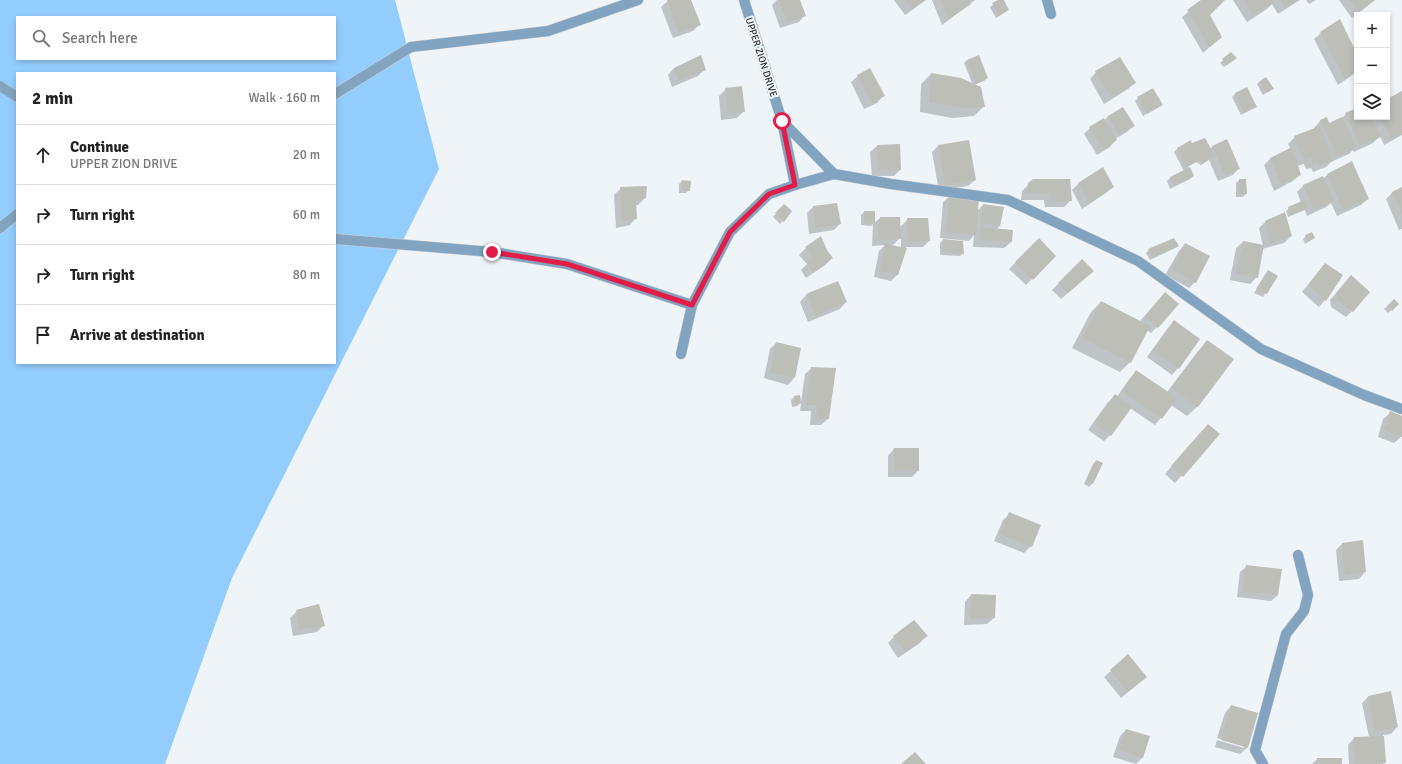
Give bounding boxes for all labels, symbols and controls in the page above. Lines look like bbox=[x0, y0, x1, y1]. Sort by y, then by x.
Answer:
map controls bbox=[1354, 12, 1390, 120]
button: + bbox=[1354, 12, 1390, 48]
search box bbox=[16, 16, 336, 60]
street label: UPPER ZION DRIVE bbox=[743, 16, 780, 99]
icon: search bbox=[30, 27, 52, 49]
text: Search here bbox=[62, 29, 138, 47]
button: − bbox=[1354, 48, 1390, 84]
button: layers bbox=[1354, 84, 1390, 120]
text: 2 min bbox=[32, 88, 73, 109]
text: Walk · 160 m bbox=[249, 90, 320, 106]
route start bbox=[773, 112, 791, 130]
text: Continue bbox=[70, 138, 129, 156]
icon: ahead bbox=[32, 144, 54, 166]
text: 20 m bbox=[293, 147, 320, 163]
text: UPPER ZION DRIVE bbox=[70, 156, 178, 172]
icon: right bbox=[32, 204, 54, 226]
text: Turn right bbox=[70, 206, 135, 224]
text: 60 m bbox=[293, 207, 320, 223]
route end bbox=[483, 243, 501, 261]
icon: right bbox=[32, 264, 54, 286]
text: Turn right bbox=[70, 266, 135, 284]
text: 80 m bbox=[293, 267, 320, 283]
icon: arrive bbox=[32, 324, 54, 346]
text: Arrive at destination bbox=[70, 326, 205, 344]

